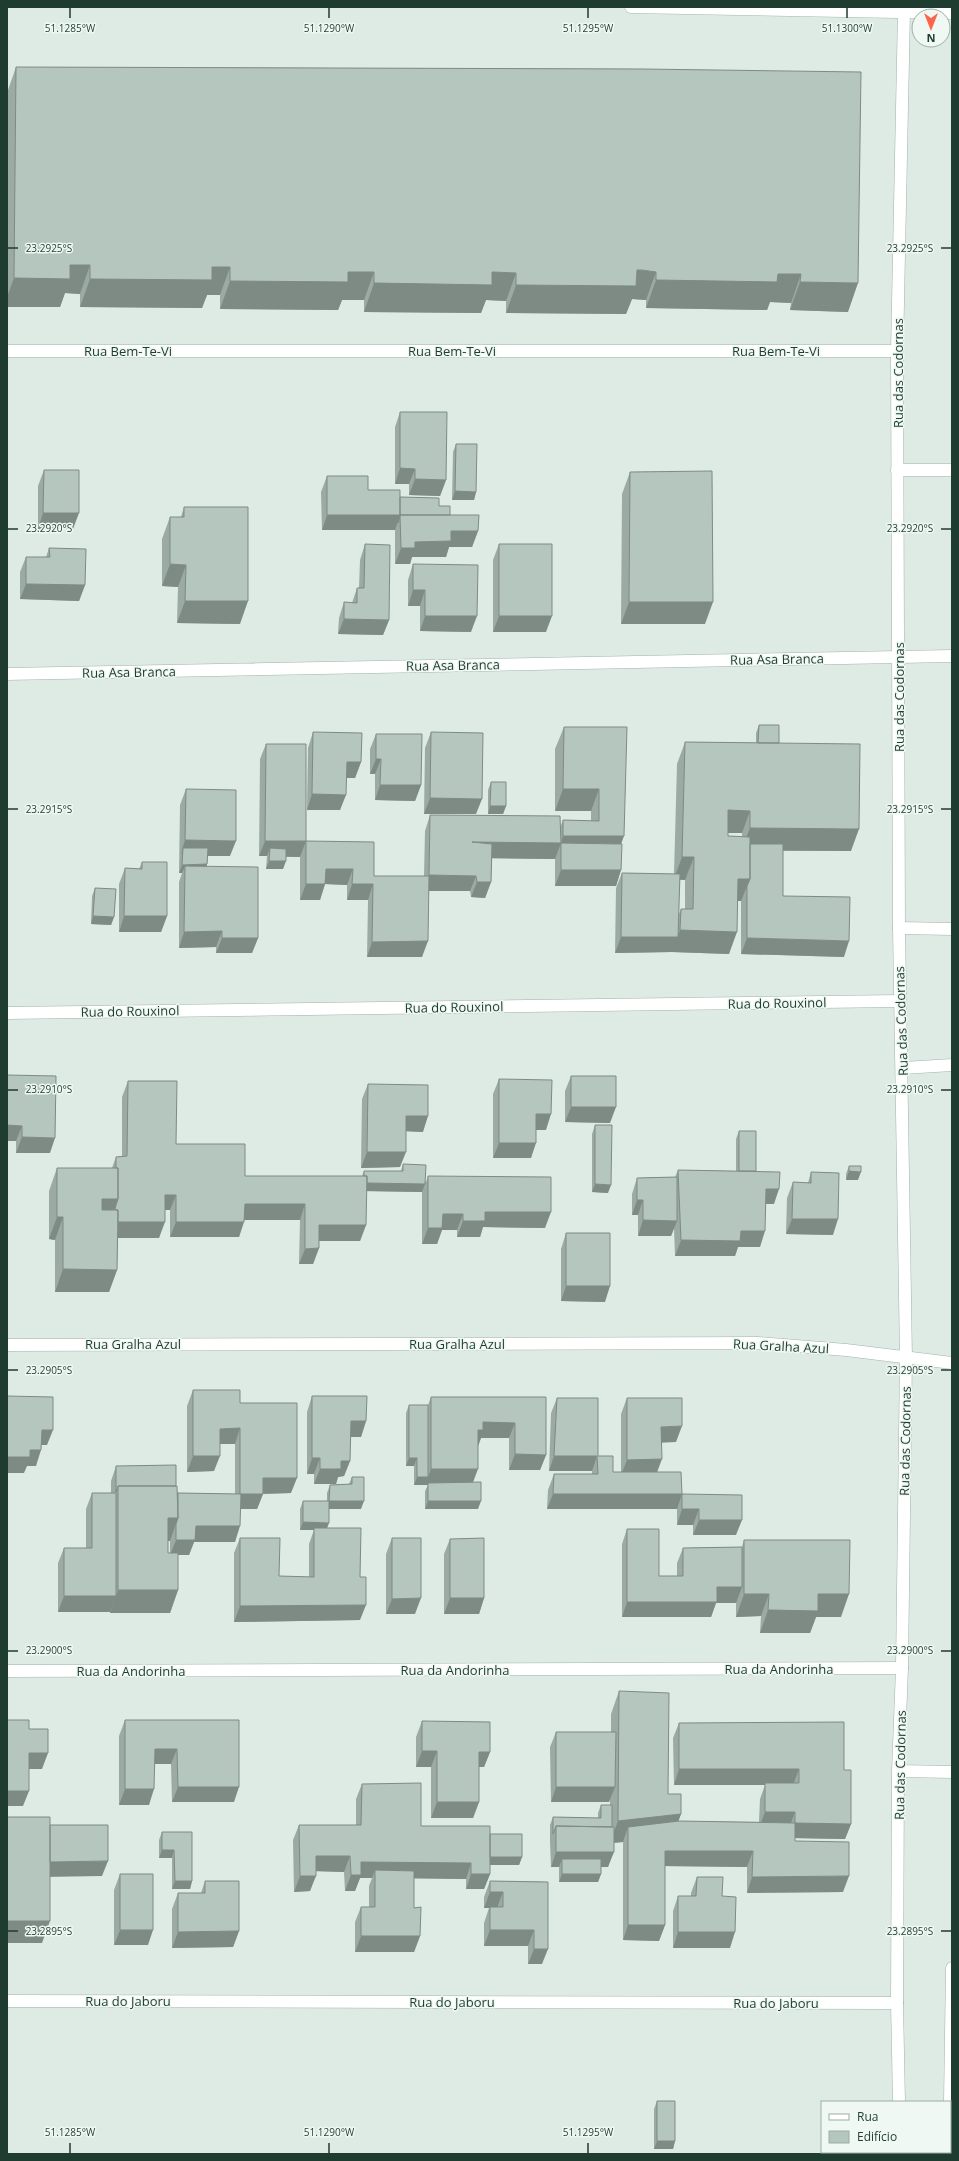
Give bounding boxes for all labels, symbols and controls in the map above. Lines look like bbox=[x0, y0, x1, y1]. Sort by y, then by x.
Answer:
north arrow bbox=[911, 8, 951, 48]
text: 51.1285°W bbox=[45, 21, 96, 35]
text: 51.1290°W bbox=[304, 21, 355, 35]
text: 51.1295°W bbox=[563, 21, 614, 35]
text: 51.1300°W bbox=[822, 21, 873, 35]
text: N bbox=[927, 31, 935, 46]
text: 23.2925°S bbox=[26, 241, 72, 255]
text: 23.2925°S bbox=[887, 241, 933, 255]
street label: Rua das Codornas bbox=[889, 318, 907, 428]
street label: Rua Bem-Te-Vi bbox=[84, 342, 172, 360]
street label: Rua Bem-Te-Vi bbox=[408, 342, 496, 360]
street label: Rua Bem-Te-Vi bbox=[732, 342, 820, 360]
text: 23.2920°S bbox=[26, 521, 72, 535]
text: 23.2920°S bbox=[887, 521, 933, 535]
street label: Rua das Codornas bbox=[890, 642, 908, 752]
street label: Rua Asa Branca bbox=[730, 649, 824, 669]
street label: Rua Asa Branca bbox=[406, 655, 500, 675]
street label: Rua Asa Branca bbox=[82, 662, 176, 682]
text: 23.2915°S bbox=[26, 802, 72, 816]
text: 23.2915°S bbox=[887, 802, 933, 816]
street label: Rua das Codornas bbox=[890, 966, 912, 1076]
street label: Rua do Rouxinol bbox=[727, 993, 827, 1013]
street label: Rua do Rouxinol bbox=[404, 997, 504, 1017]
street label: Rua do Rouxinol bbox=[80, 1001, 180, 1021]
text: 23.2910°S bbox=[26, 1082, 72, 1096]
text: 23.2910°S bbox=[887, 1082, 933, 1096]
street label: Rua Gralha Azul bbox=[733, 1334, 829, 1358]
street label: Rua Gralha Azul bbox=[85, 1335, 181, 1353]
street label: Rua Gralha Azul bbox=[409, 1335, 505, 1353]
text: 23.2905°S bbox=[26, 1363, 72, 1377]
text: 23.2905°S bbox=[887, 1363, 933, 1377]
street label: Rua das Codornas bbox=[895, 1386, 915, 1496]
text: 23.2900°S bbox=[26, 1643, 72, 1657]
text: 23.2900°S bbox=[887, 1643, 933, 1657]
street label: Rua da Andorinha bbox=[725, 1660, 833, 1678]
street label: Rua da Andorinha bbox=[401, 1661, 509, 1679]
street label: Rua da Andorinha bbox=[77, 1662, 185, 1680]
street label: Rua das Codornas bbox=[890, 1710, 910, 1820]
text: 23.2895°S bbox=[26, 1924, 72, 1938]
text: 23.2895°S bbox=[887, 1924, 933, 1938]
street label: Rua do Jaboru bbox=[85, 1992, 171, 2010]
street label: Rua do Jaboru bbox=[409, 1993, 495, 2011]
street label: Rua do Jaboru bbox=[733, 1994, 819, 2012]
legend bbox=[821, 2101, 951, 2153]
text: Rua bbox=[857, 2108, 878, 2125]
text: 51.1285°W bbox=[45, 2125, 96, 2139]
text: 51.1290°W bbox=[304, 2125, 355, 2139]
text: 51.1295°W bbox=[563, 2125, 614, 2139]
text: Edifício bbox=[857, 2128, 897, 2145]

